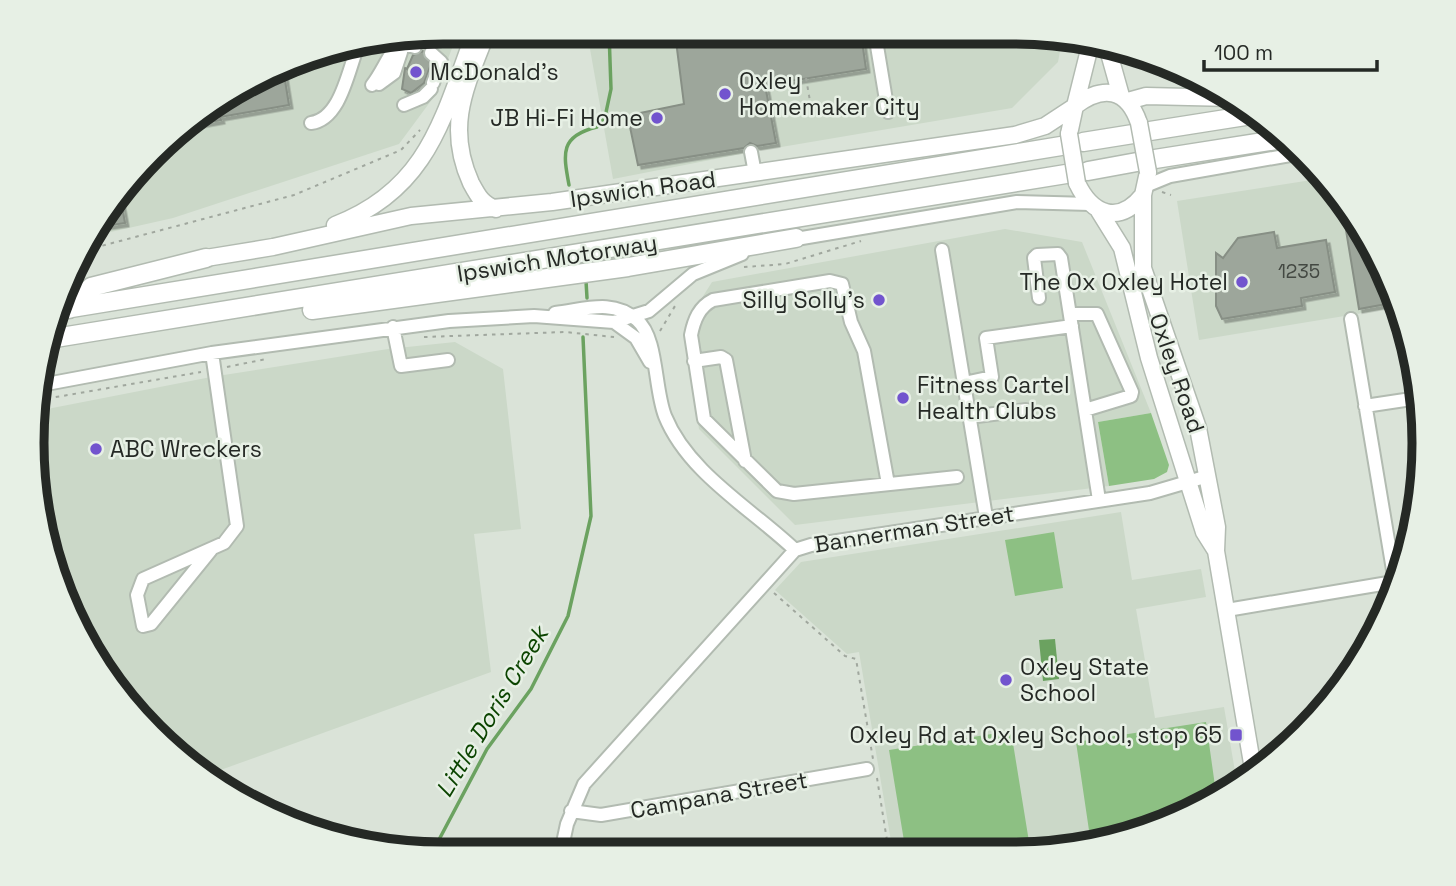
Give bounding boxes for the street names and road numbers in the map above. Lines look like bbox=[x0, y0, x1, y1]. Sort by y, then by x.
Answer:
street label: Ipswich Road bbox=[568, 164, 718, 214]
street label: Ipswich Motorway bbox=[455, 227, 659, 289]
street label: Oxley Road bbox=[1143, 309, 1211, 437]
street label: Bannerman Street bbox=[812, 498, 1016, 560]
street label: Campana Street bbox=[628, 765, 810, 825]

